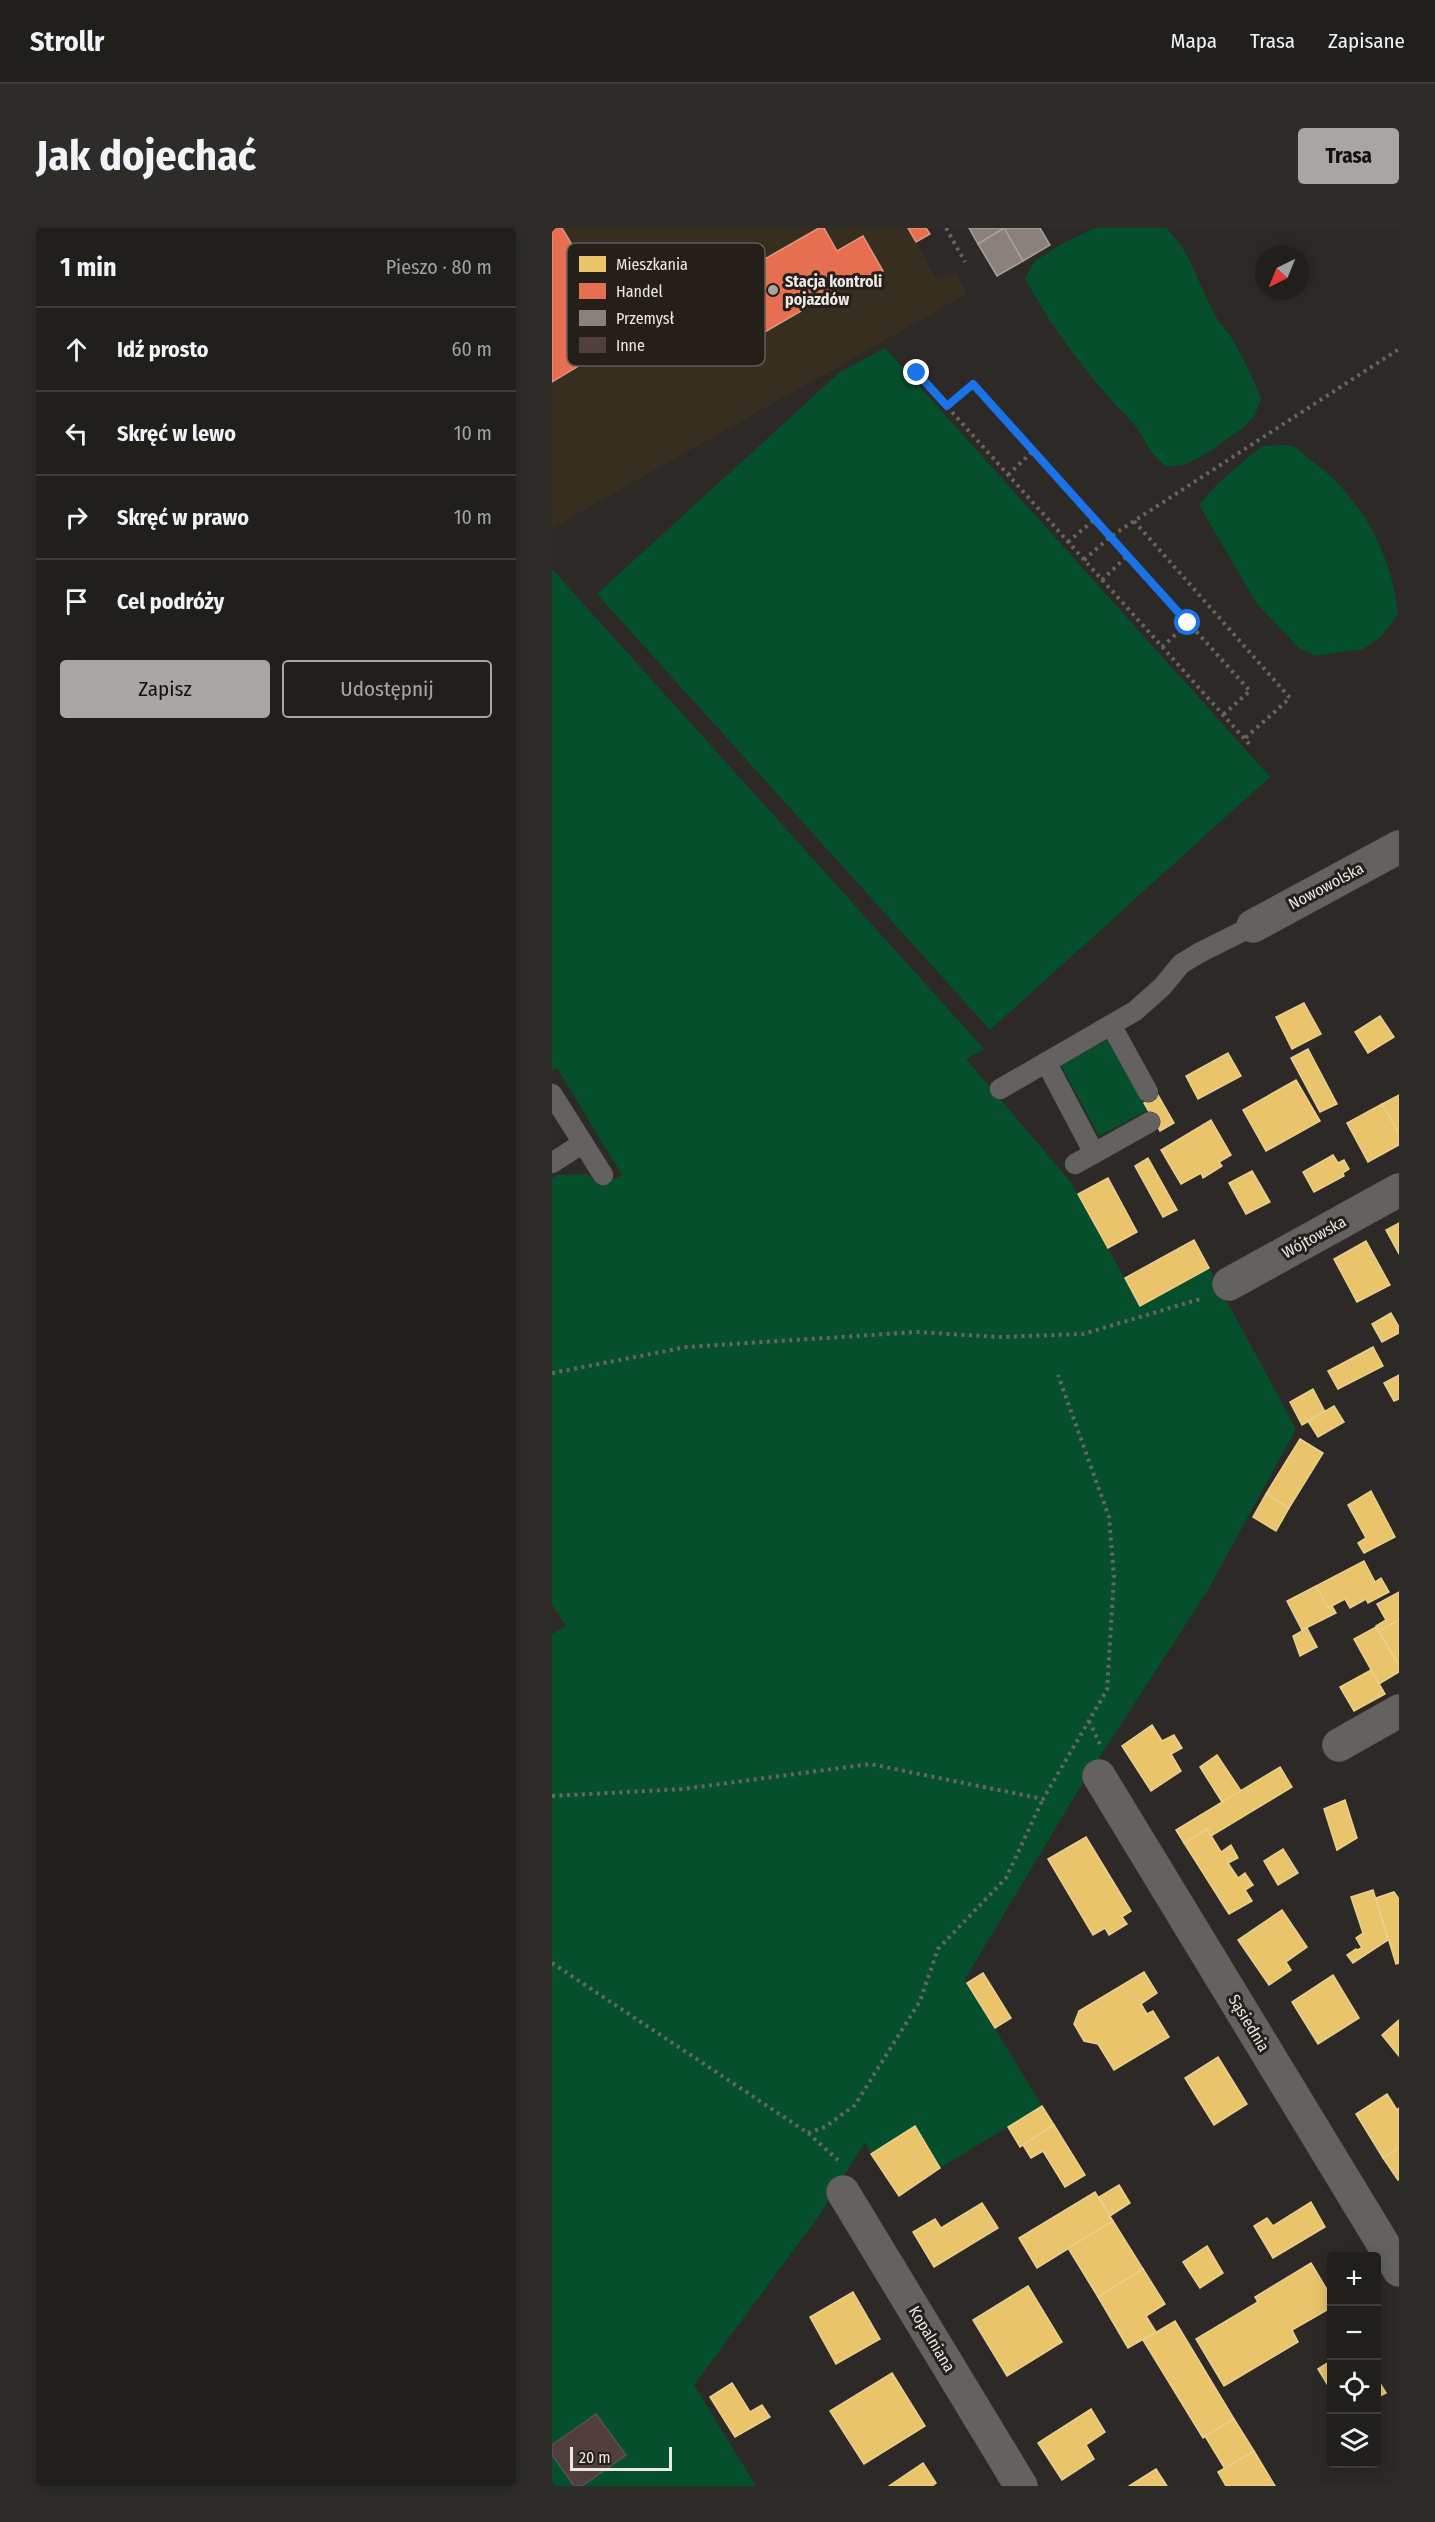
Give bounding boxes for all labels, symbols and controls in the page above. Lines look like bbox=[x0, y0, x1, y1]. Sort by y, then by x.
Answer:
text: Strollr bbox=[30, 25, 104, 58]
text: Mapa bbox=[1171, 28, 1217, 54]
text: Trasa bbox=[1250, 28, 1295, 54]
text: Zapisane bbox=[1328, 28, 1405, 54]
button: Trasa bbox=[1298, 128, 1399, 184]
text: Jak dojechać bbox=[36, 131, 256, 181]
legend bbox=[567, 243, 765, 366]
north arrow bbox=[1255, 246, 1309, 300]
text: 1 min bbox=[60, 252, 117, 283]
text: Pieszo · 80 m bbox=[386, 255, 492, 279]
text: Mieszkania bbox=[616, 255, 688, 274]
place label: Stacja kontroli pojazdów bbox=[785, 272, 882, 309]
text: Handel bbox=[616, 282, 663, 301]
marker: Stacja kontroli pojazdów bbox=[766, 283, 780, 297]
text: Przemysł bbox=[616, 309, 674, 328]
icon: ahead bbox=[60, 333, 93, 366]
text: Idź prosto bbox=[117, 336, 209, 363]
text: Inne bbox=[616, 336, 645, 355]
text: 60 m bbox=[452, 337, 492, 361]
route end bbox=[903, 359, 929, 385]
icon: left bbox=[60, 417, 93, 450]
text: Skręć w lewo bbox=[117, 420, 236, 447]
text: 10 m bbox=[454, 421, 492, 445]
icon: right bbox=[60, 501, 93, 534]
text: Skręć w prawo bbox=[117, 504, 249, 531]
text: 10 m bbox=[454, 505, 492, 529]
icon: arrive bbox=[60, 585, 93, 618]
text: Cel podróży bbox=[117, 588, 224, 615]
route start bbox=[1174, 609, 1200, 635]
button: Zapisz bbox=[60, 660, 270, 718]
button: Udostępnij bbox=[282, 660, 492, 718]
street label: Nowowolska bbox=[1285, 858, 1367, 914]
street label: Wójtowska bbox=[1279, 1212, 1349, 1262]
street label: Sąsiednia bbox=[1224, 1991, 1274, 2056]
map controls bbox=[1327, 2252, 1381, 2468]
button: + bbox=[1327, 2252, 1381, 2306]
street label: Kopalniana bbox=[905, 2303, 959, 2376]
button: − bbox=[1327, 2306, 1381, 2360]
button: locate bbox=[1327, 2360, 1381, 2414]
button: layers bbox=[1327, 2414, 1381, 2468]
scale bar bbox=[570, 2444, 672, 2472]
text: 20 m bbox=[579, 2448, 610, 2467]

